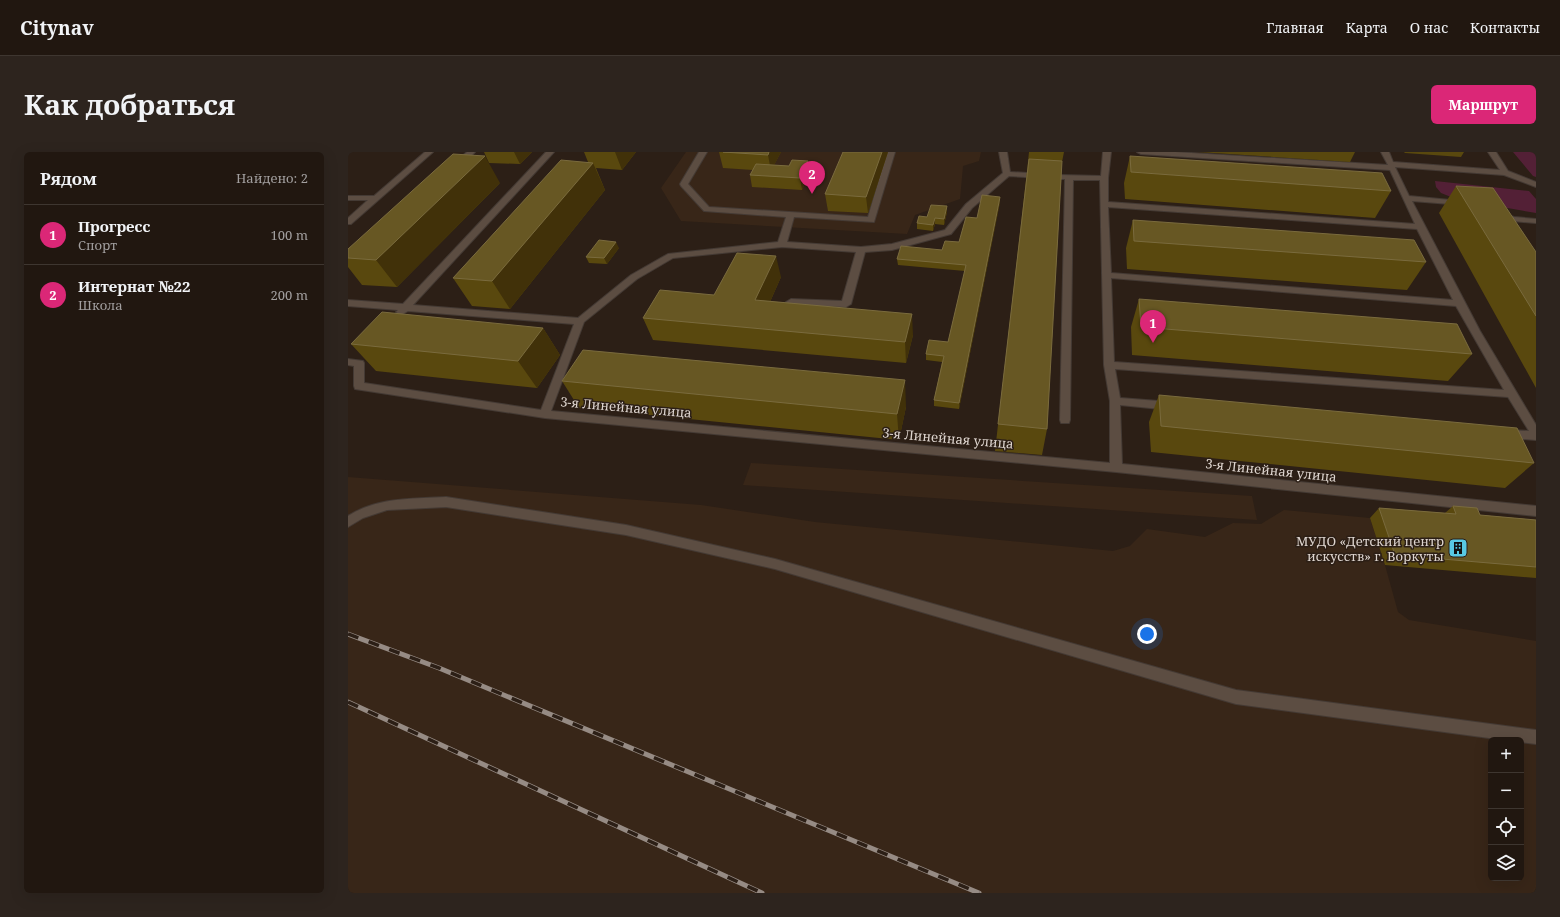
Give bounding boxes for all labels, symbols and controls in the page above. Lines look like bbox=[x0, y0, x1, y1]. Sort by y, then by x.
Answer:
text: Citynav bbox=[20, 15, 94, 41]
text: Главная bbox=[1266, 18, 1324, 37]
text: Карта bbox=[1346, 18, 1388, 37]
text: О нас bbox=[1410, 18, 1448, 37]
text: Контакты bbox=[1470, 18, 1540, 37]
text: Как добраться bbox=[24, 85, 235, 123]
button: Маршрут bbox=[1431, 85, 1536, 124]
pin: 2 bbox=[799, 161, 825, 194]
text: Рядом bbox=[40, 167, 97, 190]
text: Найдено: 2 bbox=[236, 169, 308, 187]
text: Прогресс bbox=[78, 216, 150, 236]
text: 1 bbox=[49, 226, 57, 244]
text: 100 m bbox=[271, 226, 308, 244]
text: Спорт bbox=[78, 236, 117, 254]
text: Интернат №22 bbox=[78, 276, 191, 296]
text: 2 bbox=[49, 286, 57, 304]
text: 200 m bbox=[271, 286, 308, 304]
text: Школа bbox=[78, 296, 123, 314]
pin: 1 bbox=[1140, 310, 1166, 343]
street label: 3-я Линейная улица bbox=[560, 392, 692, 422]
street label: 3-я Линейная улица bbox=[882, 423, 1014, 453]
street label: 3-я Линейная улица bbox=[1204, 454, 1338, 486]
place label: МУДО «Детский центр искусств» г. Воркуты bbox=[1296, 532, 1444, 565]
building icon: МУДО «Детский центр искусств» г. Воркуты bbox=[1447, 537, 1469, 559]
your location bbox=[1137, 624, 1157, 644]
map controls bbox=[1488, 737, 1524, 881]
button: + bbox=[1488, 737, 1524, 773]
button: − bbox=[1488, 773, 1524, 809]
button: locate bbox=[1488, 809, 1524, 845]
button: layers bbox=[1488, 845, 1524, 881]

